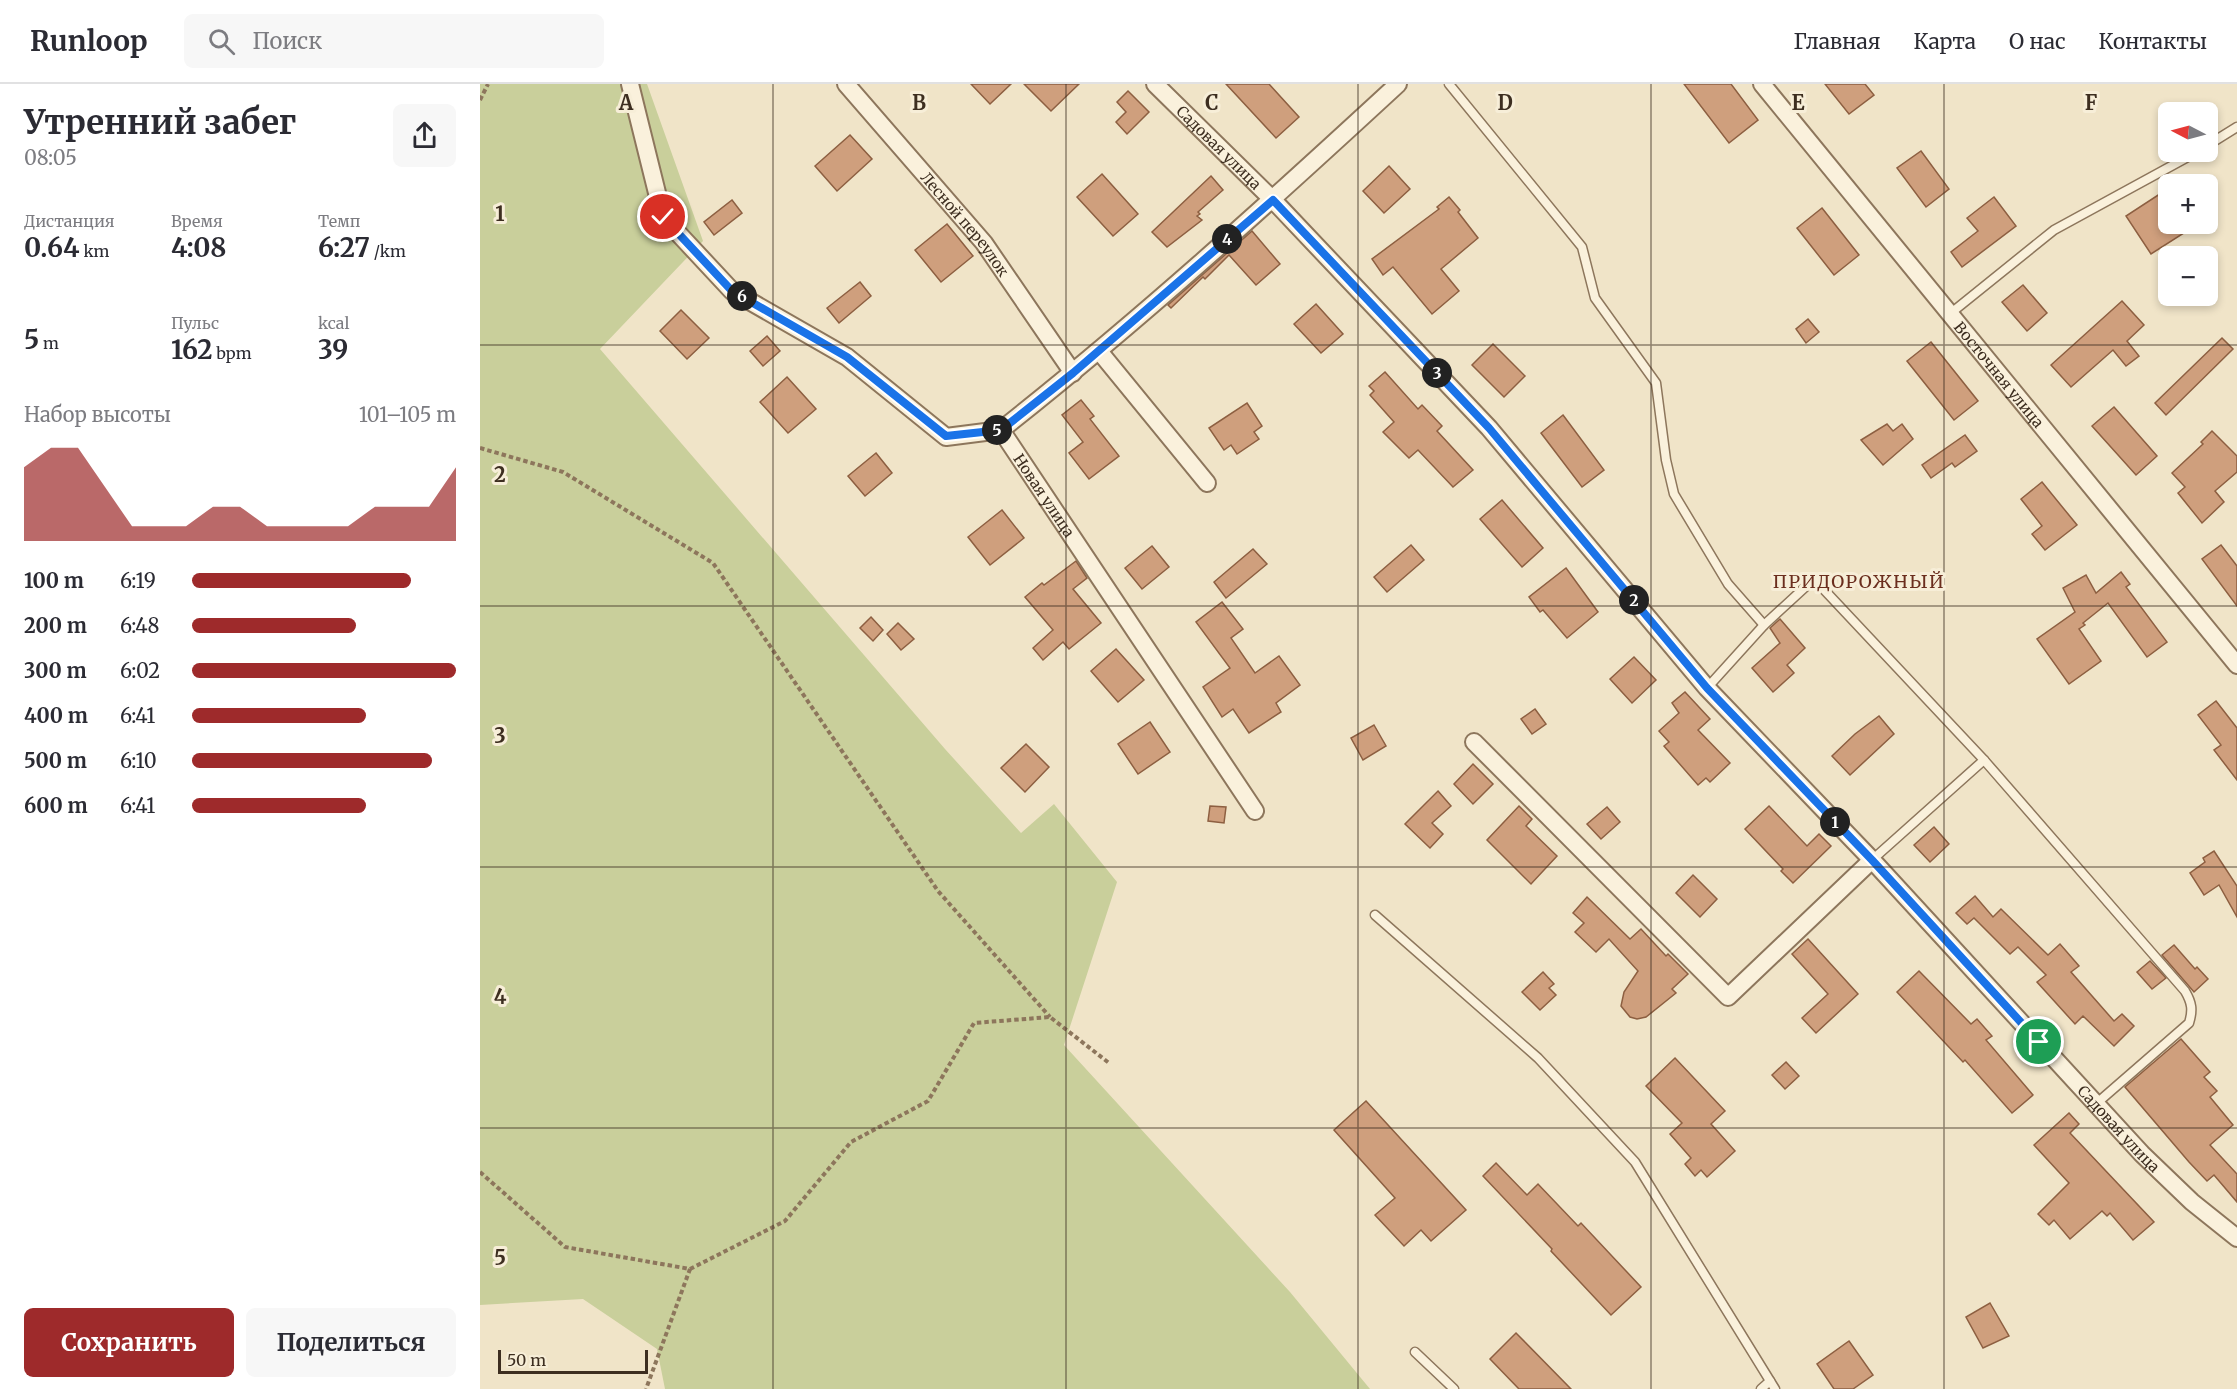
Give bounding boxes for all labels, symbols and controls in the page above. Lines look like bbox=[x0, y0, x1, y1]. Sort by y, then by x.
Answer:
search box bbox=[184, 14, 604, 68]
text: Runloop bbox=[30, 23, 148, 59]
icon: search bbox=[205, 25, 238, 58]
text: Поиск bbox=[253, 27, 322, 55]
text: Главная bbox=[1794, 28, 1881, 55]
text: Карта bbox=[1914, 28, 1976, 55]
text: О нас bbox=[2009, 28, 2066, 55]
text: Контакты bbox=[2099, 28, 2207, 55]
text: A bbox=[618, 90, 634, 115]
text: B bbox=[912, 90, 926, 115]
text: C bbox=[1205, 90, 1219, 115]
text: D bbox=[1497, 90, 1513, 115]
text: E bbox=[1791, 90, 1805, 115]
text: F bbox=[2085, 90, 2098, 115]
street label: Садовая улица bbox=[1173, 101, 1266, 193]
text: Утренний забег bbox=[24, 102, 296, 143]
north arrow bbox=[2158, 102, 2218, 162]
map controls bbox=[2158, 102, 2218, 306]
button: share bbox=[393, 104, 456, 167]
text: 08:05 bbox=[24, 145, 77, 170]
street label: Лесной переулок bbox=[917, 168, 1014, 280]
button: + bbox=[2158, 174, 2218, 234]
pin bbox=[637, 191, 688, 242]
icon: check bbox=[646, 200, 679, 233]
text: 1 bbox=[495, 201, 505, 226]
text: Дистанция bbox=[24, 211, 115, 231]
text: Время bbox=[171, 211, 223, 231]
text: Темп bbox=[318, 211, 360, 231]
pin: 4 bbox=[1212, 224, 1242, 254]
text: 4 bbox=[1222, 229, 1232, 249]
text: 0.64 bbox=[24, 231, 80, 264]
text: 4:08 bbox=[171, 231, 226, 264]
text: 6:27 bbox=[318, 231, 370, 264]
text: km bbox=[80, 241, 109, 261]
text: /km bbox=[370, 241, 406, 261]
button: − bbox=[2158, 246, 2218, 306]
pin: 6 bbox=[727, 281, 757, 311]
text: 6 bbox=[737, 286, 747, 306]
text: Пульс bbox=[171, 313, 219, 333]
text: kcal bbox=[318, 313, 349, 333]
street label: Восточная улица bbox=[1950, 317, 2048, 431]
text: 5 bbox=[24, 323, 39, 356]
text: m bbox=[39, 333, 59, 353]
text: 162 bbox=[171, 333, 212, 366]
text: 39 bbox=[318, 333, 348, 366]
text: bpm bbox=[212, 343, 252, 363]
pin: 3 bbox=[1422, 358, 1452, 388]
text: 3 bbox=[1432, 363, 1442, 383]
text: Набор высоты bbox=[24, 402, 171, 427]
text: 101–105 m bbox=[359, 402, 456, 427]
pin: 5 bbox=[982, 415, 1012, 445]
text: 5 bbox=[992, 420, 1002, 440]
street label: Новая улица bbox=[1010, 450, 1079, 541]
text: 2 bbox=[494, 462, 506, 487]
text: 100 m bbox=[24, 568, 84, 593]
text: 6:19 bbox=[120, 568, 156, 593]
district label: ПРИДОРОЖНЫЙ bbox=[1773, 570, 1945, 593]
pin: 2 bbox=[1619, 585, 1649, 615]
text: 2 bbox=[1629, 590, 1639, 610]
text: 200 m bbox=[24, 613, 87, 638]
text: 6:48 bbox=[120, 613, 160, 638]
text: 300 m bbox=[24, 658, 87, 683]
text: 6:02 bbox=[120, 658, 160, 683]
text: 400 m bbox=[24, 703, 88, 728]
text: 6:41 bbox=[120, 703, 155, 728]
text: 3 bbox=[494, 723, 506, 748]
text: 500 m bbox=[24, 748, 87, 773]
text: 6:10 bbox=[120, 748, 157, 773]
text: 600 m bbox=[24, 793, 88, 818]
text: 6:41 bbox=[120, 793, 155, 818]
pin: 1 bbox=[1820, 807, 1850, 837]
text: 1 bbox=[1831, 812, 1839, 832]
text: 4 bbox=[494, 984, 507, 1009]
pin bbox=[2013, 1016, 2064, 1067]
icon: arrive bbox=[2022, 1025, 2055, 1058]
street label: Садовая улица bbox=[2074, 1081, 2164, 1176]
text: 5 bbox=[494, 1245, 506, 1270]
button: Сохранить bbox=[24, 1308, 234, 1377]
button: Поделиться bbox=[246, 1308, 456, 1377]
scale bar bbox=[498, 1347, 648, 1374]
text: 50 m bbox=[507, 1350, 546, 1370]

